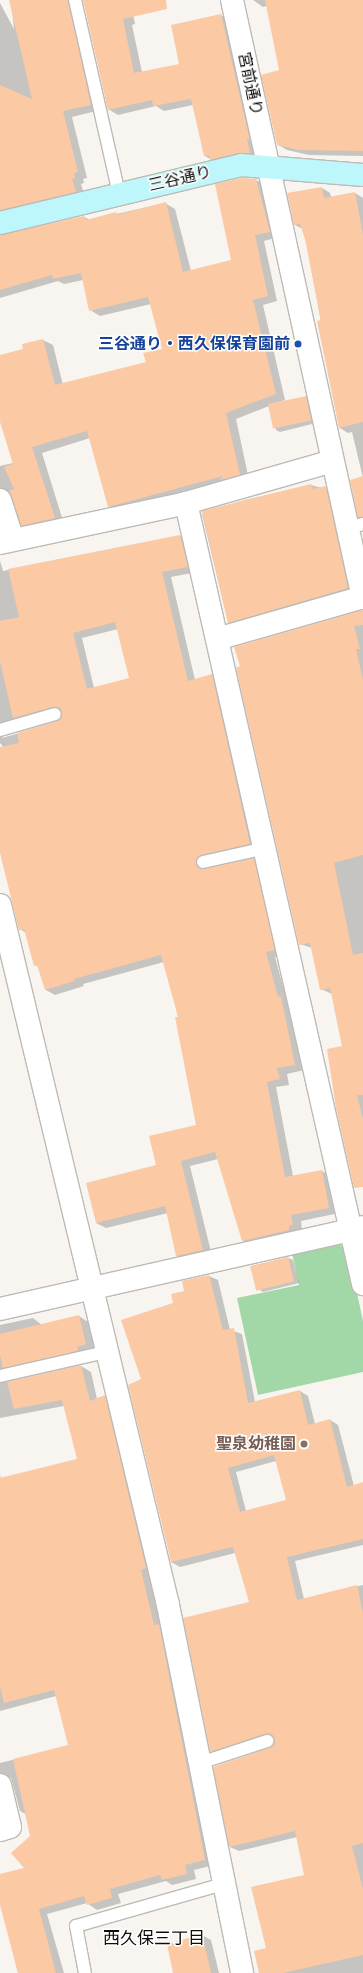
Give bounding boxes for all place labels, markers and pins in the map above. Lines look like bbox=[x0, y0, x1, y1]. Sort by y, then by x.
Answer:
place label: 三谷通り・西久保保育園前 bbox=[98, 334, 290, 354]
marker: 三谷通り・西久保保育園前 bbox=[293, 339, 303, 349]
place label: 聖泉幼稚園 bbox=[216, 1434, 296, 1454]
marker: 聖泉幼稚園 bbox=[299, 1439, 309, 1449]

